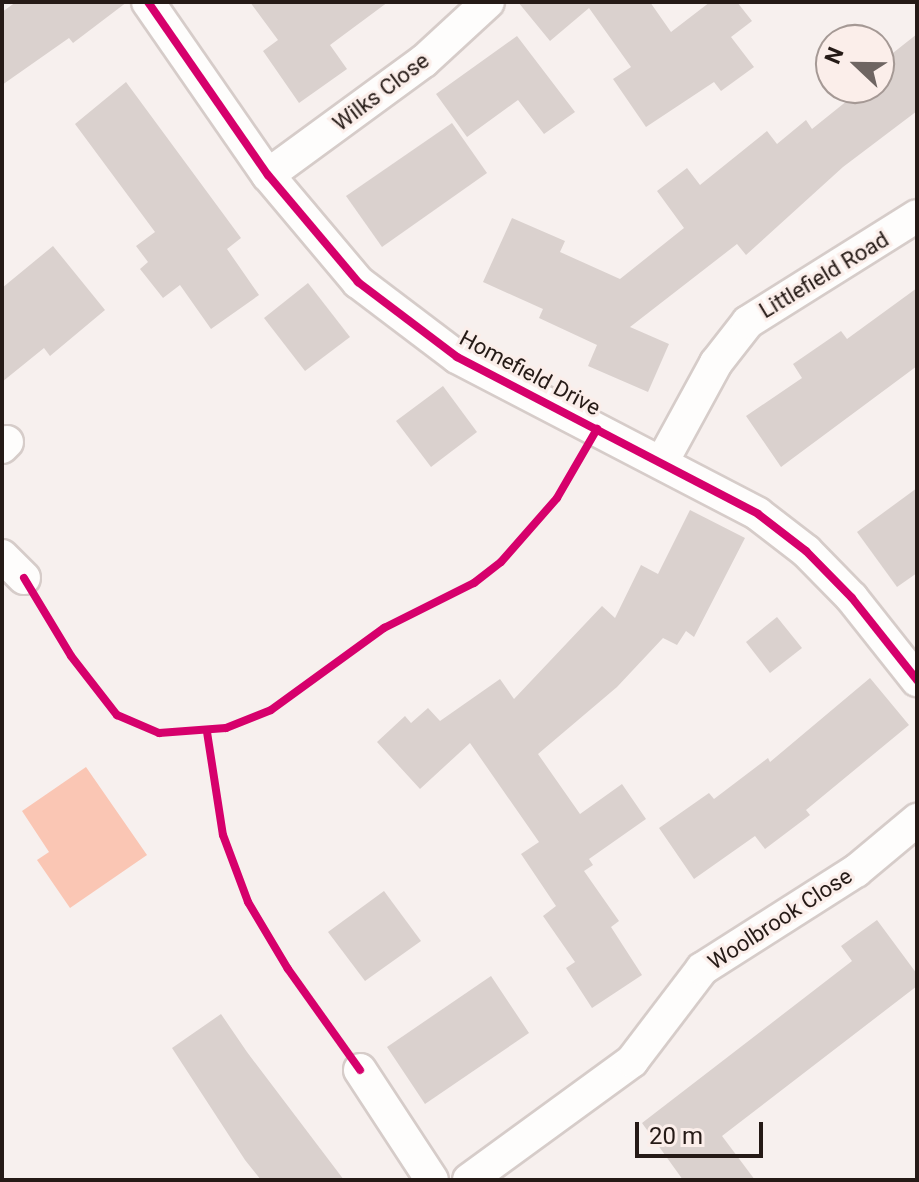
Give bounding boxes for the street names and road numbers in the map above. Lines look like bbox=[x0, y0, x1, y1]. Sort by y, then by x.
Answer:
street label: Wilks Close bbox=[328, 47, 434, 137]
street label: Littlefield Road bbox=[755, 226, 893, 324]
street label: Homefield Drive bbox=[455, 325, 605, 421]
street label: Woolbrook Close bbox=[703, 863, 857, 975]

